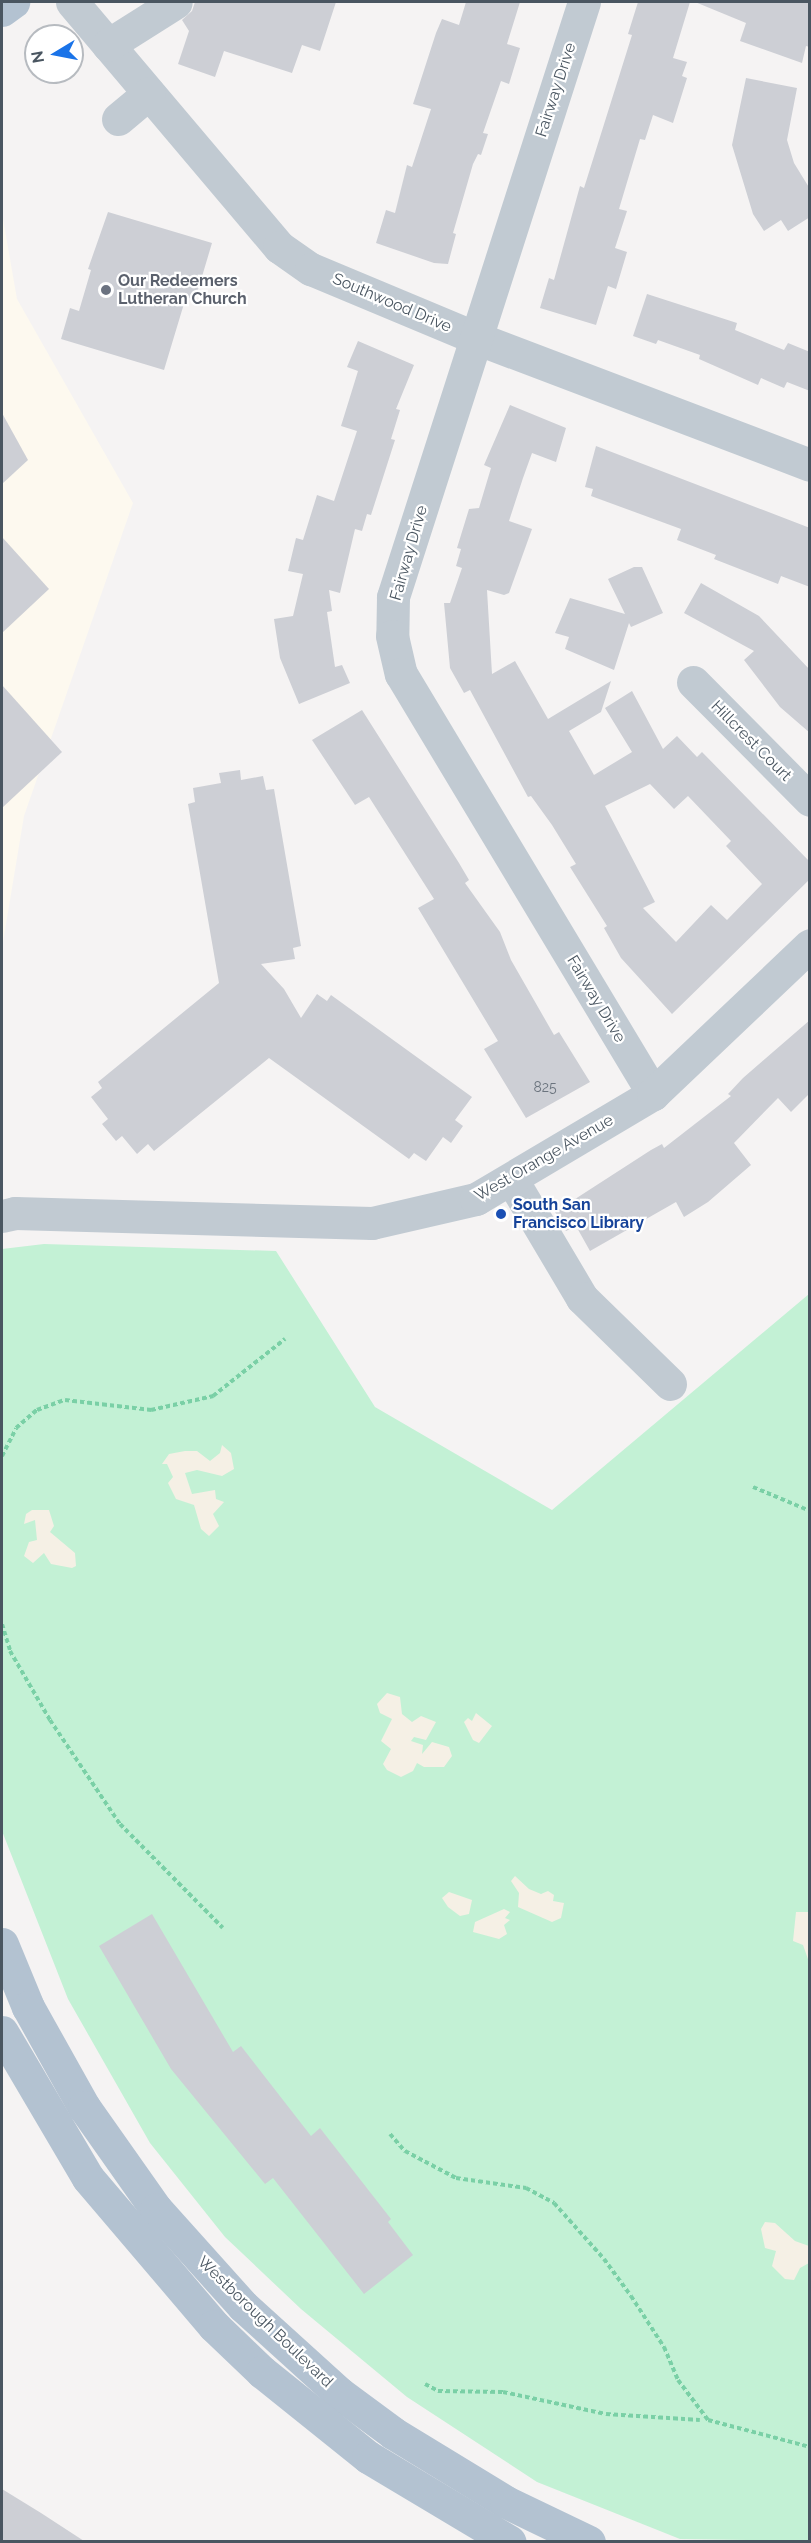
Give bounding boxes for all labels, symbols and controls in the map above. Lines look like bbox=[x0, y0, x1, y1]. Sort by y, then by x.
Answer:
north arrow bbox=[24, 24, 84, 84]
street label: Fairway Drive bbox=[532, 40, 580, 140]
text: N bbox=[27, 49, 48, 65]
street label: Southwood Drive bbox=[330, 269, 454, 337]
place label: Our Redeemers Lutheran Church bbox=[118, 271, 247, 309]
marker: Our Redeemers Lutheran Church bbox=[99, 283, 113, 297]
street label: Fairway Drive bbox=[386, 503, 432, 603]
street label: Hillcrest Court bbox=[707, 697, 795, 785]
street label: Fairway Drive bbox=[562, 952, 630, 1046]
house number: 825 bbox=[533, 1079, 557, 1095]
street label: West Orange Avenue bbox=[471, 1110, 617, 1206]
place label: South San Francisco Library bbox=[513, 1195, 644, 1233]
marker: South San Francisco Library bbox=[494, 1207, 508, 1221]
street label: Westborough Boulevard bbox=[193, 2252, 337, 2392]

